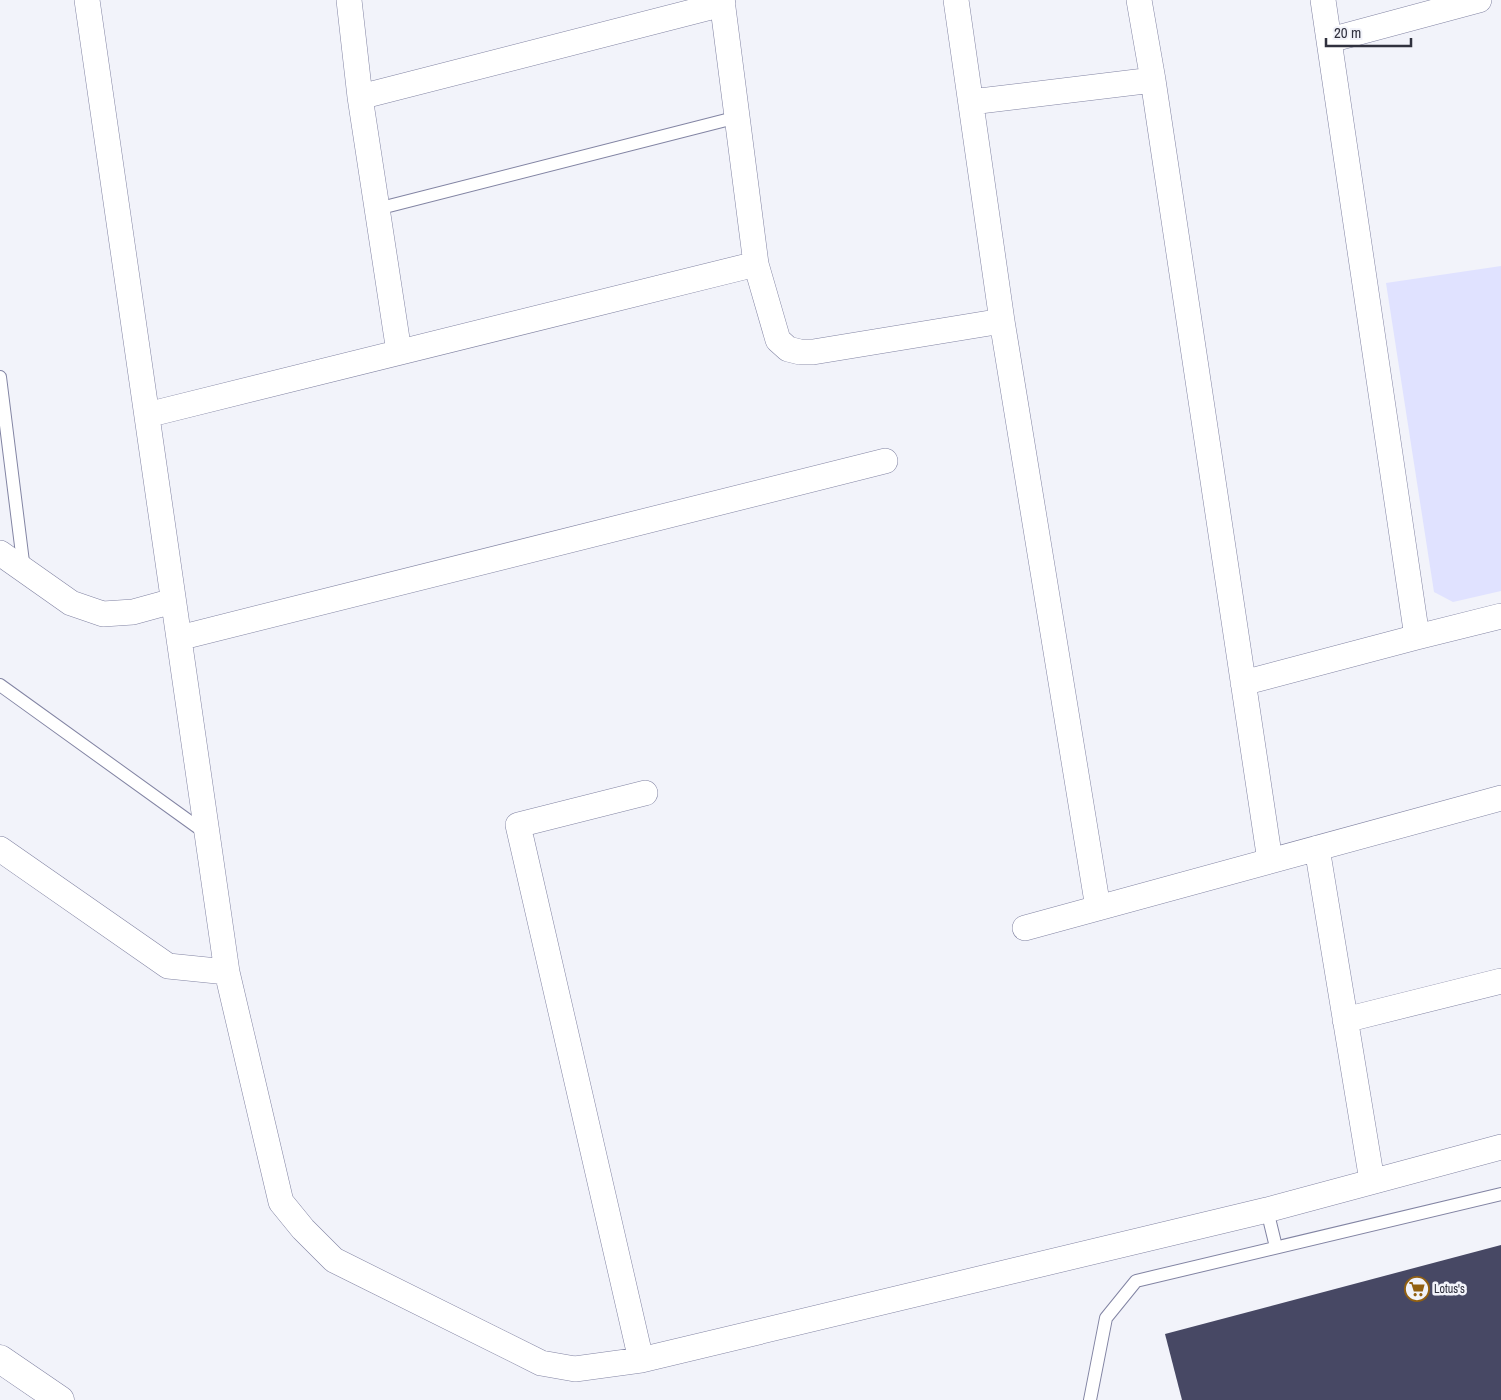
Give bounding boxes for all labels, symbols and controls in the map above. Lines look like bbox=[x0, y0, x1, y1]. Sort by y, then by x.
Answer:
scale bar bbox=[1326, 15, 1411, 47]
text: 20 m bbox=[1334, 22, 1361, 43]
supermarket icon: Lotus's bbox=[1404, 1276, 1430, 1302]
place label: Lotus's bbox=[1434, 1281, 1465, 1297]

